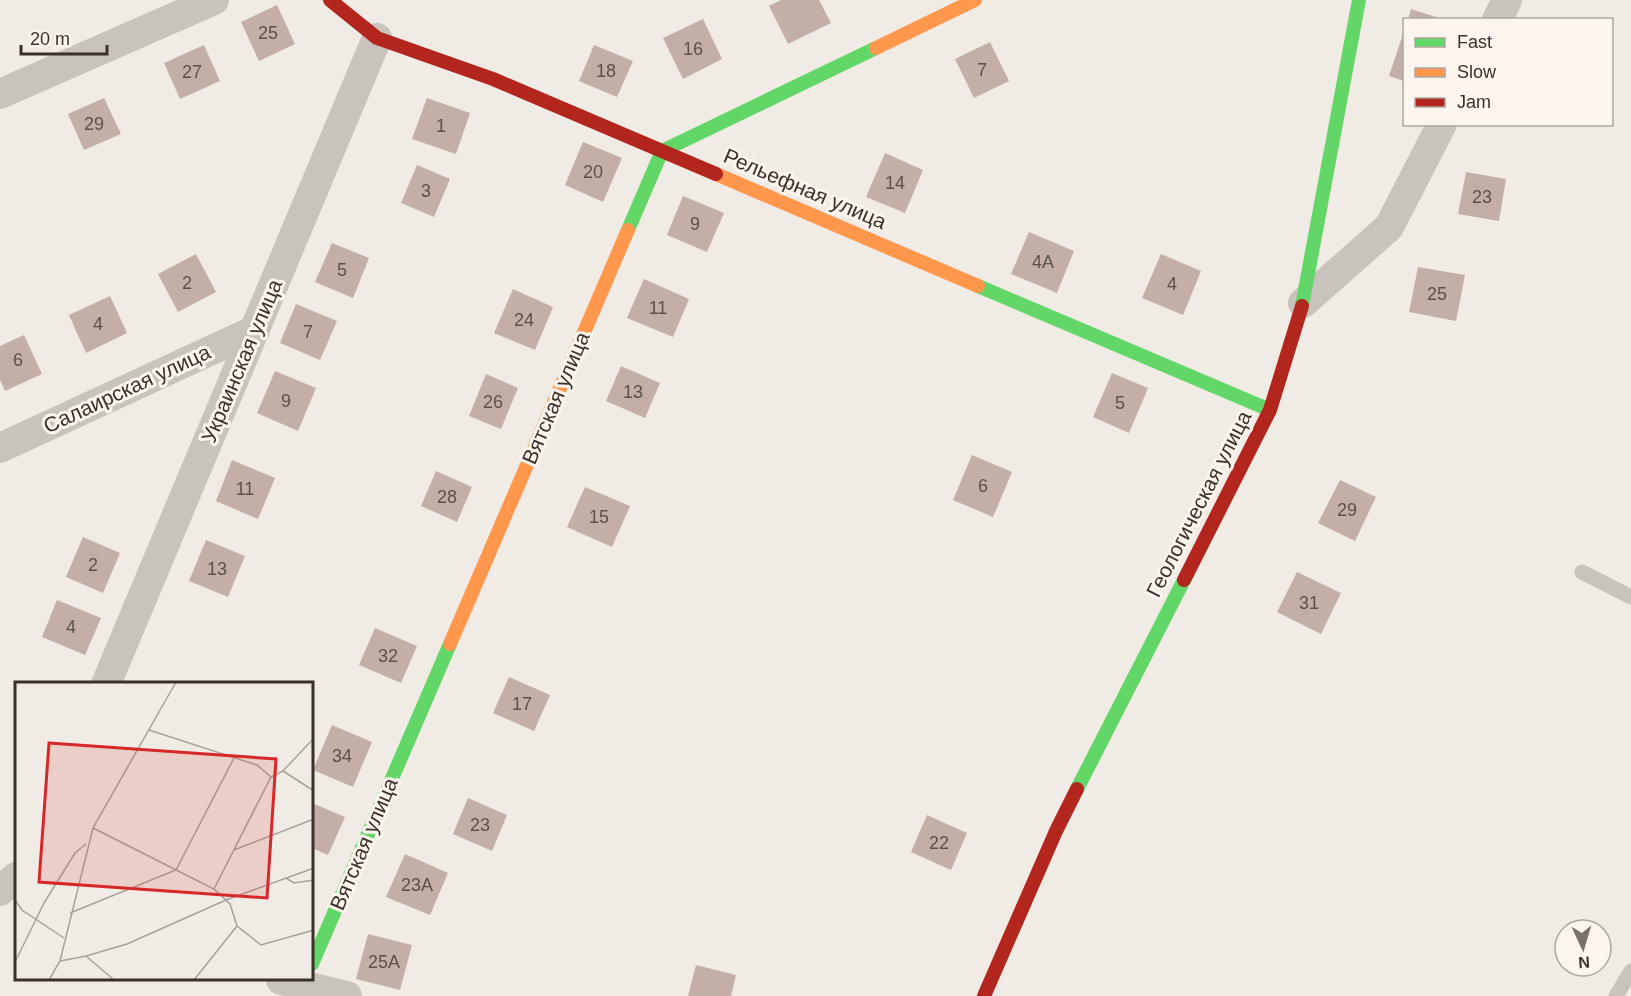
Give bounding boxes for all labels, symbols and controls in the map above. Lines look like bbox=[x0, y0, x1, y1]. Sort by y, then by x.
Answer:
scale bar bbox=[21, 18, 106, 56]
legend bbox=[1403, 18, 1613, 126]
house number: 25 bbox=[258, 23, 278, 43]
text: 20 m bbox=[30, 29, 70, 49]
text: Fast bbox=[1457, 32, 1492, 52]
house number: 16 bbox=[683, 39, 703, 59]
house number: 7 bbox=[977, 60, 987, 80]
house number: 18 bbox=[596, 61, 616, 81]
house number: 27 bbox=[182, 62, 202, 82]
text: Slow bbox=[1457, 62, 1497, 82]
text: Jam bbox=[1457, 92, 1491, 112]
house number: 29 bbox=[84, 114, 104, 134]
house number: 1 bbox=[436, 116, 446, 136]
street label: Рельефная улица bbox=[720, 144, 890, 233]
house number: 20 bbox=[583, 162, 603, 182]
house number: 14 bbox=[885, 173, 905, 193]
house number: 3 bbox=[421, 181, 431, 201]
house number: 23 bbox=[1472, 187, 1492, 207]
house number: 9 bbox=[690, 214, 700, 234]
house number: 4А bbox=[1032, 252, 1054, 272]
house number: 5 bbox=[337, 260, 347, 280]
house number: 2 bbox=[182, 273, 192, 293]
house number: 4 bbox=[1167, 274, 1177, 294]
street label: Украинская улица bbox=[197, 275, 286, 446]
house number: 25 bbox=[1427, 284, 1447, 304]
house number: 11 bbox=[649, 298, 667, 318]
house number: 24 bbox=[514, 310, 534, 330]
house number: 4 bbox=[93, 314, 103, 334]
house number: 7 bbox=[303, 322, 313, 342]
street label: Вятская улица bbox=[517, 328, 594, 467]
street label: Салаирская улица bbox=[40, 340, 214, 437]
house number: 6 bbox=[13, 350, 23, 370]
house number: 13 bbox=[623, 382, 643, 402]
house number: 9 bbox=[281, 391, 291, 411]
house number: 26 bbox=[483, 392, 503, 412]
house number: 5 bbox=[1115, 393, 1125, 413]
street label: Геологическая улица bbox=[1142, 407, 1256, 601]
house number: 6 bbox=[978, 476, 988, 496]
house number: 11 bbox=[236, 479, 254, 499]
house number: 28 bbox=[437, 487, 457, 507]
house number: 29 bbox=[1337, 500, 1357, 520]
house number: 15 bbox=[589, 507, 609, 527]
house number: 2 bbox=[88, 555, 98, 575]
house number: 13 bbox=[207, 559, 227, 579]
house number: 31 bbox=[1299, 593, 1319, 613]
house number: 4 bbox=[66, 617, 76, 637]
house number: 32 bbox=[378, 646, 398, 666]
inset map bbox=[15, 682, 314, 981]
house number: 17 bbox=[512, 694, 532, 714]
house number: 34 bbox=[332, 746, 352, 766]
street label: Вятская улица bbox=[325, 774, 402, 913]
house number: 23 bbox=[470, 815, 490, 835]
house number: 22 bbox=[929, 833, 949, 853]
house number: 23А bbox=[401, 875, 433, 895]
north arrow bbox=[1553, 918, 1613, 978]
house number: 25А bbox=[368, 952, 400, 972]
text: N bbox=[1578, 954, 1590, 971]

